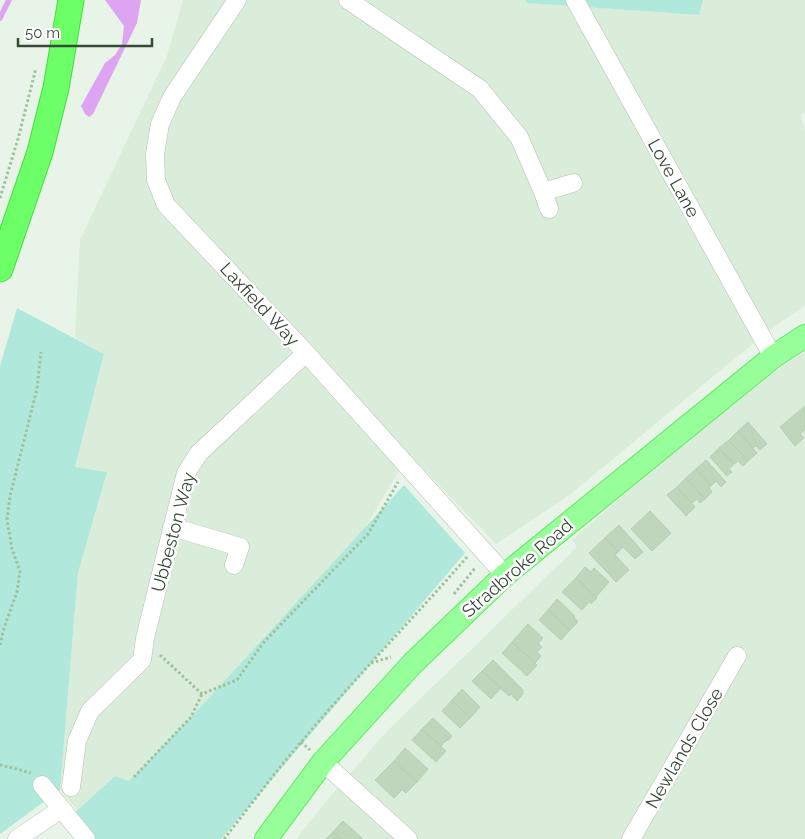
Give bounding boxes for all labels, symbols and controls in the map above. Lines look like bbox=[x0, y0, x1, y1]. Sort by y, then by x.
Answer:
scale bar bbox=[18, 15, 151, 47]
text: 50 m bbox=[25, 24, 60, 42]
street label: Love Lane bbox=[644, 135, 704, 221]
street label: Laxfield Way bbox=[216, 258, 304, 350]
street label: Ubbeston Way bbox=[147, 470, 199, 594]
street label: Stradbroke Road bbox=[458, 514, 576, 622]
street label: Newlands Close bbox=[641, 684, 727, 812]

